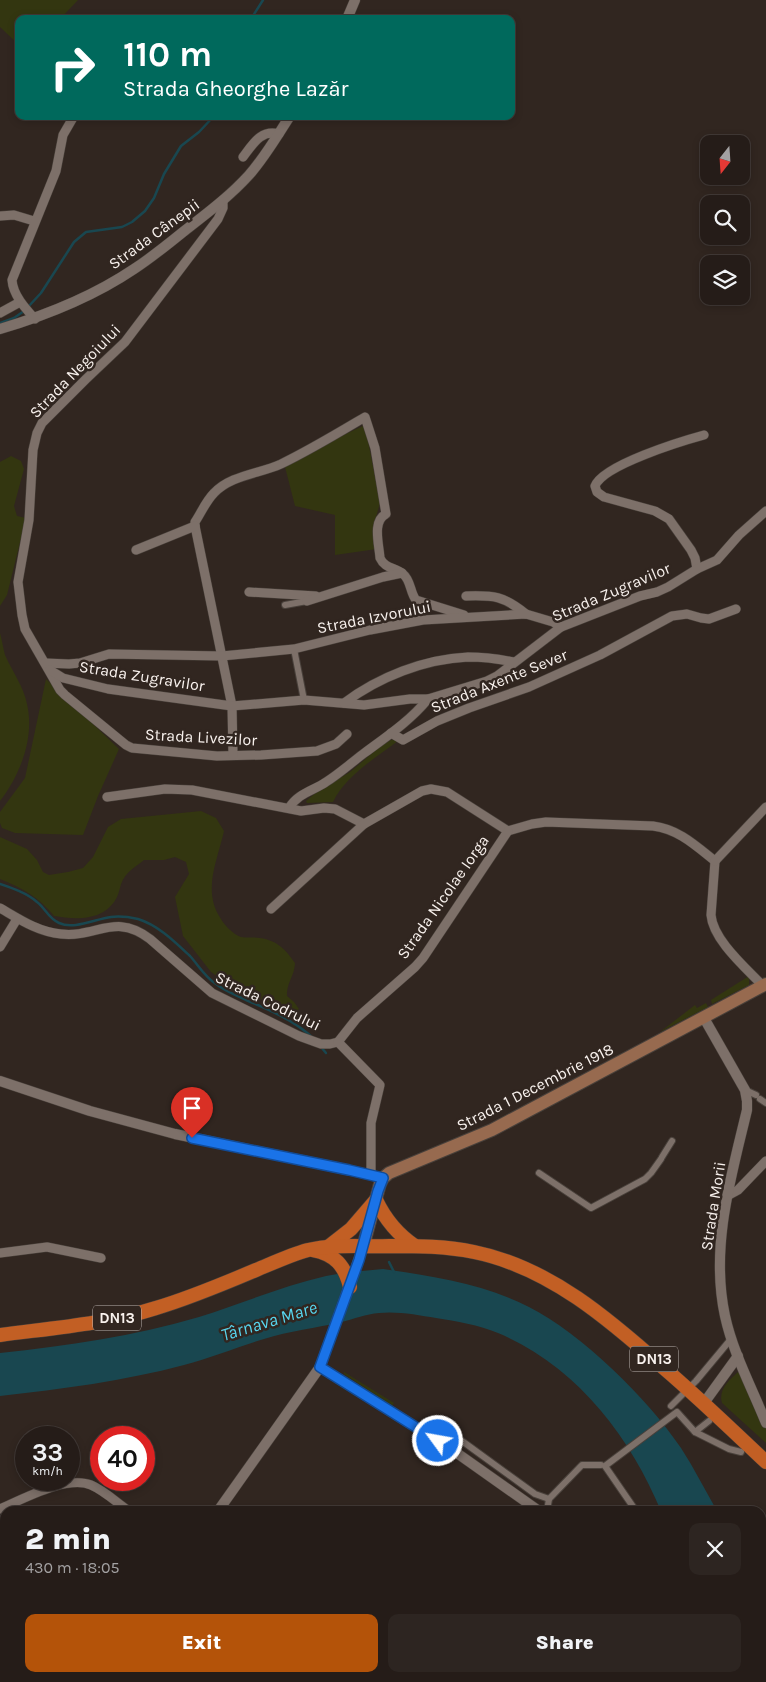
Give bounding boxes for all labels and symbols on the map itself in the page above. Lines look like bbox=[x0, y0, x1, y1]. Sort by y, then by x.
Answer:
north arrow bbox=[700, 135, 750, 185]
street label: Strada Cânepii bbox=[105, 195, 203, 273]
street label: Strada Negoiului bbox=[26, 320, 124, 422]
street label: Strada Zugravilor bbox=[549, 558, 673, 626]
street label: Strada Izvorului bbox=[315, 597, 433, 637]
street label: Strada Axente Sever bbox=[428, 645, 570, 717]
street label: Strada Zugravilor bbox=[78, 657, 206, 695]
street label: Strada Livezilor bbox=[144, 725, 258, 749]
street label: Strada Nicolae Iorga bbox=[393, 831, 493, 963]
street label: Strada Codrului bbox=[212, 967, 324, 1035]
street label: Strada 1 Decembrie 1918 bbox=[453, 1039, 617, 1135]
pin bbox=[171, 1087, 213, 1138]
street label: Strada Morii bbox=[697, 1160, 729, 1252]
water label: Târnava Mare bbox=[218, 1296, 320, 1346]
road number: DN13 bbox=[93, 1306, 141, 1330]
road number: DN13 bbox=[630, 1346, 678, 1372]
position arrow bbox=[411, 1414, 463, 1466]
speed limit sign: 40 bbox=[90, 1426, 155, 1491]

